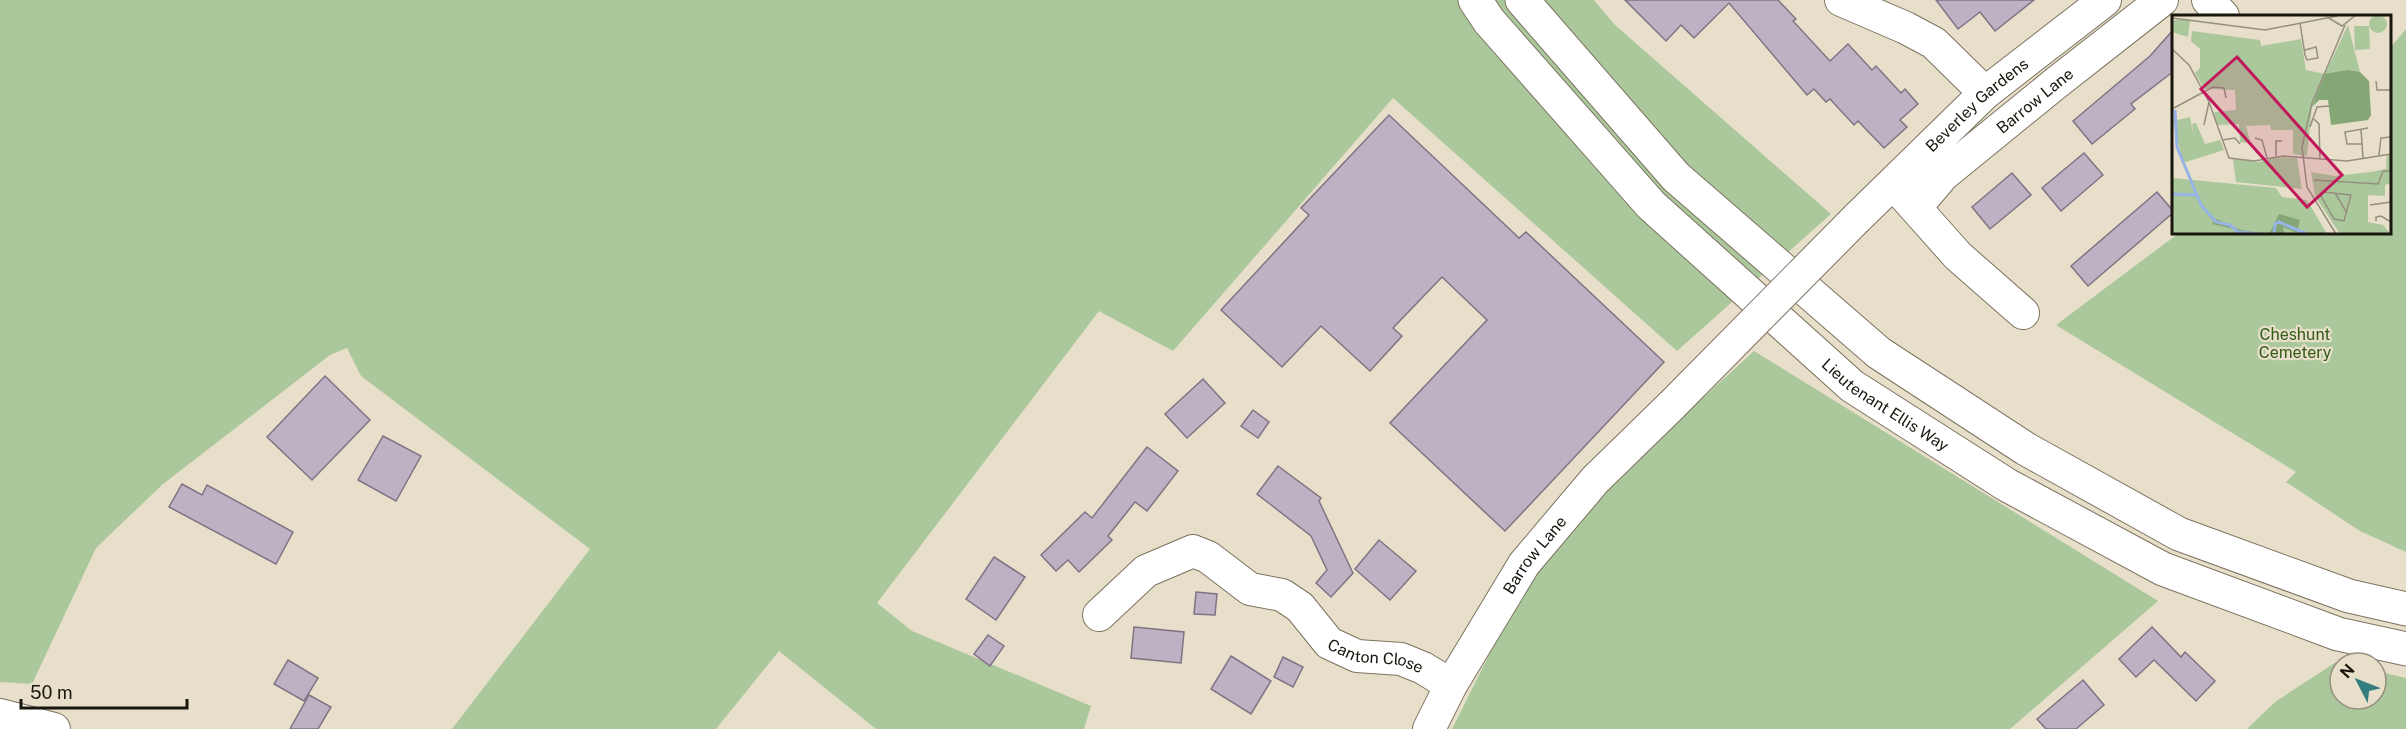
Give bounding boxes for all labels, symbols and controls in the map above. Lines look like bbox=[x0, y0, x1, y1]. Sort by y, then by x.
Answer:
inset map bbox=[2172, 15, 2391, 234]
street label: Beverley Gardens bbox=[1921, 54, 2032, 155]
street label: Barrow Lane bbox=[1992, 64, 2077, 137]
park label: Cheshunt Cemetery bbox=[2259, 325, 2332, 362]
street label: Lieutenant Ellis Way bbox=[1818, 354, 1953, 455]
street label: Barrow Lane bbox=[1499, 512, 1570, 597]
street label: Canton Close bbox=[1325, 634, 1426, 677]
north arrow bbox=[2328, 651, 2388, 711]
text: N bbox=[2336, 660, 2358, 682]
scale bar bbox=[21, 672, 188, 710]
text: 50 m bbox=[30, 682, 73, 703]

